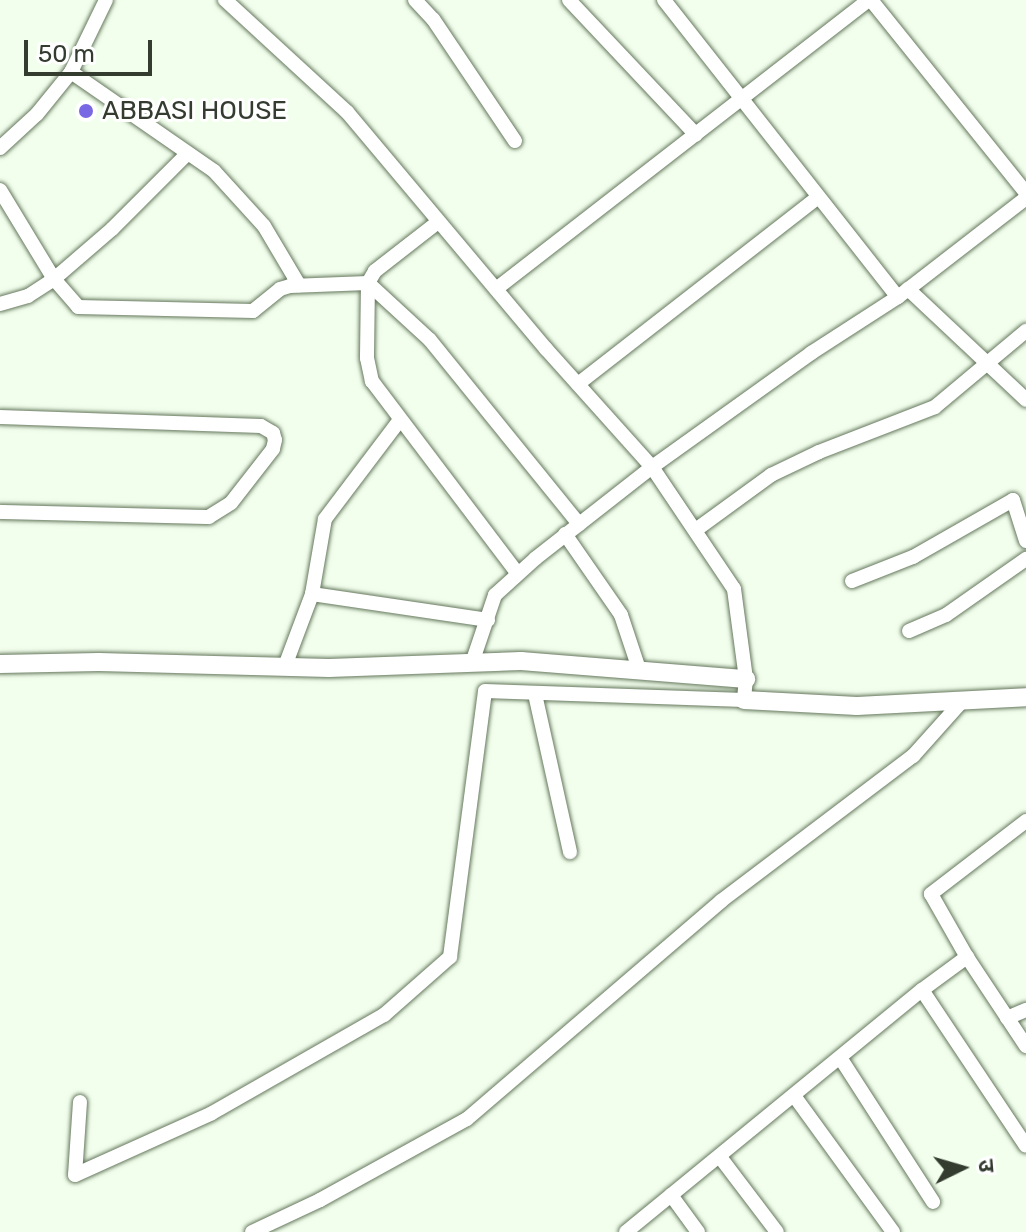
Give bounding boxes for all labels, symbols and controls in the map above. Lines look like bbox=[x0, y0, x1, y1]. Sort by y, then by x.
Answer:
scale bar bbox=[28, 24, 156, 74]
text: 50 m bbox=[38, 40, 95, 68]
place label: ABBASI HOUSE bbox=[102, 95, 287, 127]
marker: ABBASI HOUSE bbox=[77, 102, 95, 120]
north arrow bbox=[922, 1128, 1002, 1208]
text: उ bbox=[972, 1158, 1000, 1173]

